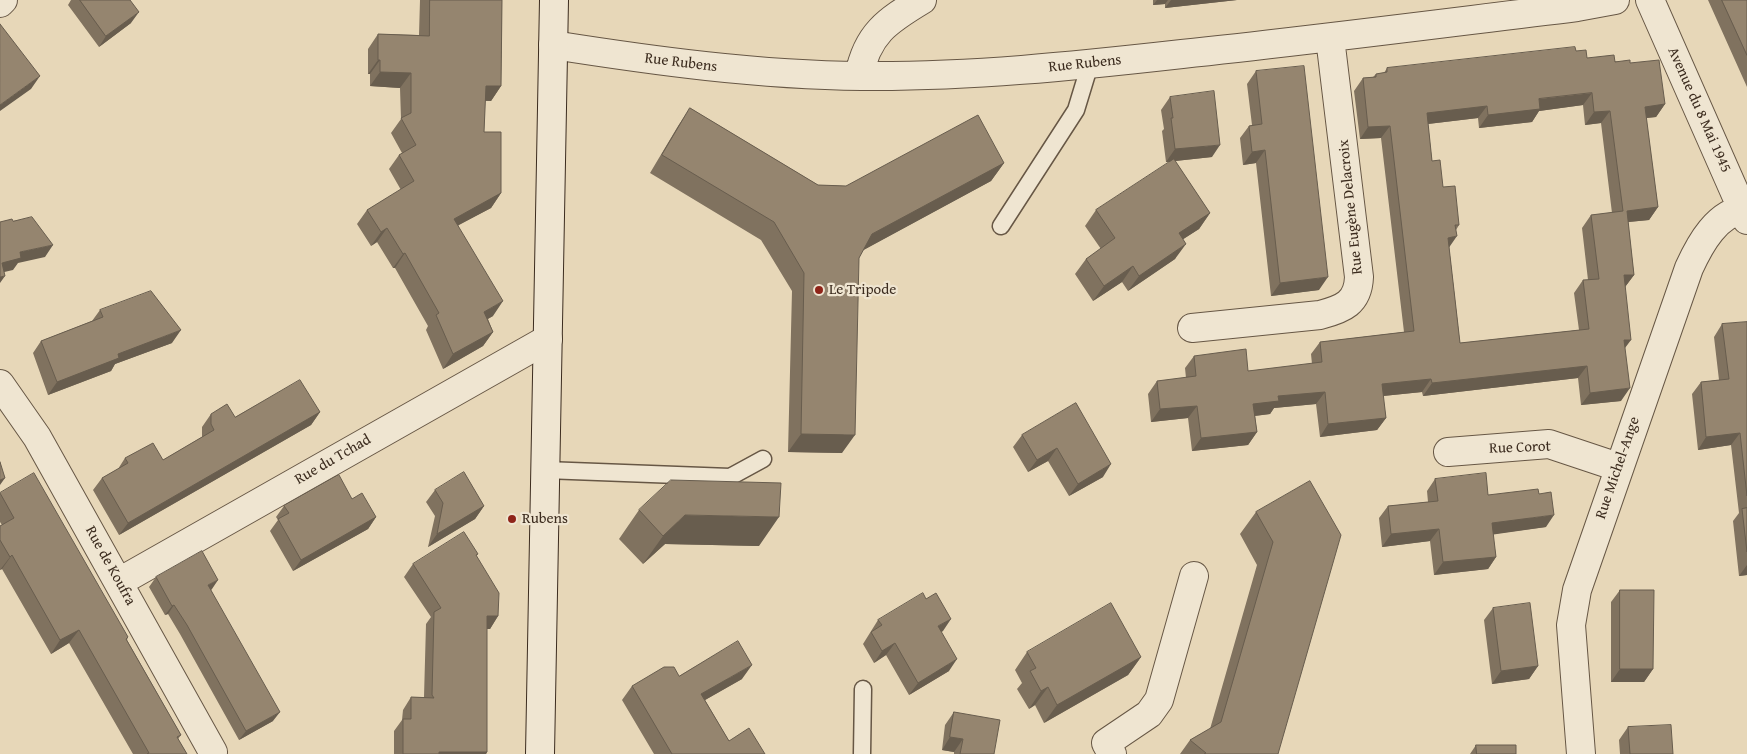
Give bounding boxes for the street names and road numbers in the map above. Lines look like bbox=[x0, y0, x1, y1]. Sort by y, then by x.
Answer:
street label: Avenue du 8 Mai 1945 bbox=[1663, 45, 1735, 175]
street label: Rue Rubens bbox=[644, 50, 718, 76]
street label: Rue Rubens bbox=[1048, 51, 1122, 77]
street label: Rue Eugène Delacroix bbox=[1335, 139, 1367, 275]
street label: Rue Michel-Ange bbox=[1592, 415, 1644, 521]
street label: Rue du Tchad bbox=[292, 431, 374, 489]
street label: Rue Corot bbox=[1489, 438, 1551, 458]
street label: Rue de Koufra bbox=[81, 523, 139, 609]

